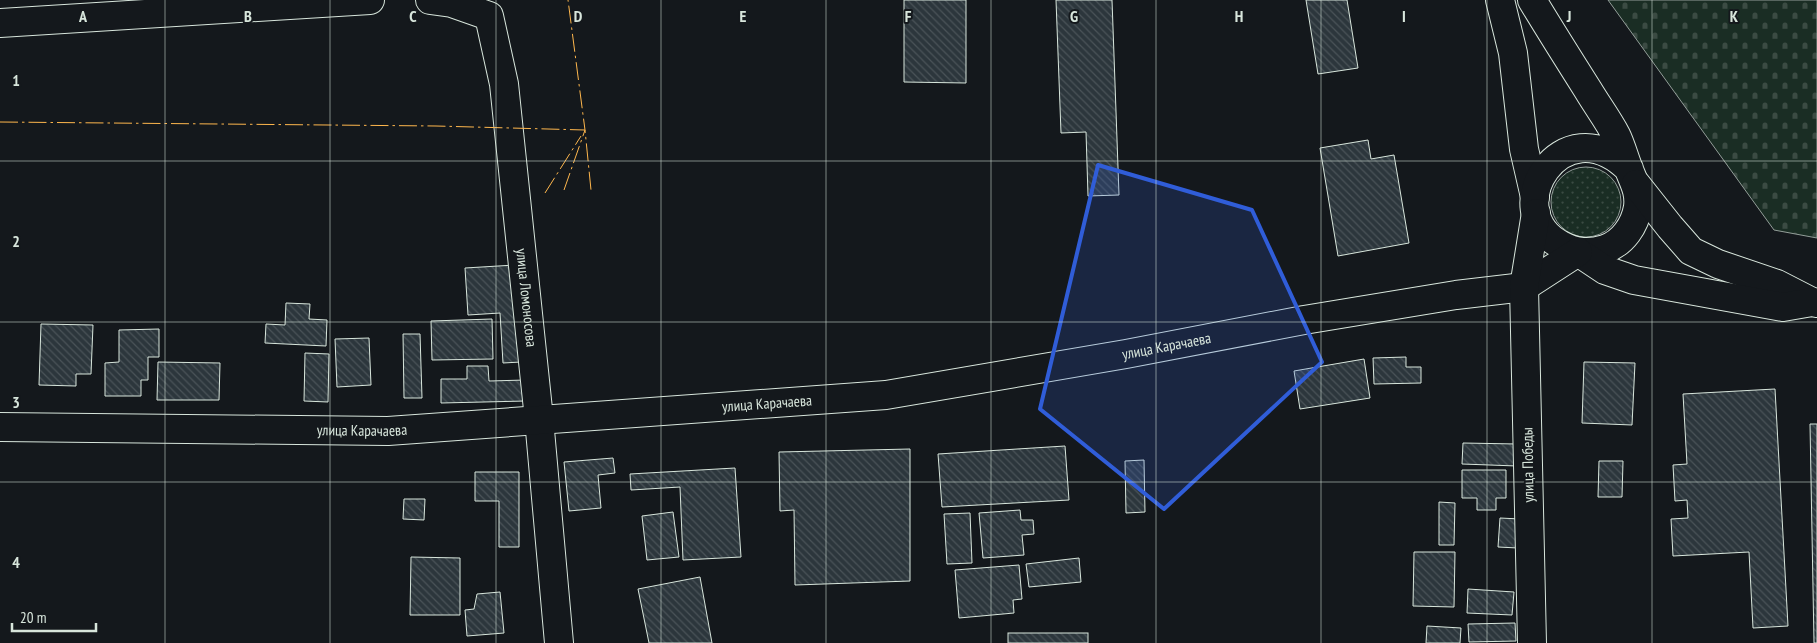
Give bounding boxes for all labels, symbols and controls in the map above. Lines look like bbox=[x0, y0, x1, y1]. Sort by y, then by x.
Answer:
text: A bbox=[78, 6, 88, 26]
text: B bbox=[244, 6, 252, 26]
text: C bbox=[409, 6, 417, 26]
text: D bbox=[574, 6, 583, 26]
text: E bbox=[740, 6, 747, 26]
text: F bbox=[905, 6, 912, 26]
text: G bbox=[1070, 6, 1078, 26]
text: H bbox=[1235, 6, 1243, 26]
text: I bbox=[1402, 6, 1406, 26]
text: J bbox=[1566, 6, 1571, 26]
text: K bbox=[1730, 6, 1739, 26]
text: 1 bbox=[12, 70, 20, 90]
text: 2 bbox=[12, 231, 20, 251]
street label: улица Ломоносова bbox=[512, 248, 541, 348]
street label: улица Карачаева bbox=[1120, 328, 1212, 364]
street label: улица Карачаева bbox=[721, 390, 813, 416]
text: 3 bbox=[12, 392, 20, 412]
street label: улица Карачаева bbox=[317, 420, 408, 440]
street label: улица Победы bbox=[1517, 427, 1538, 503]
text: 4 bbox=[12, 552, 20, 572]
scale bar bbox=[12, 600, 96, 632]
text: 20 m bbox=[20, 608, 46, 627]

